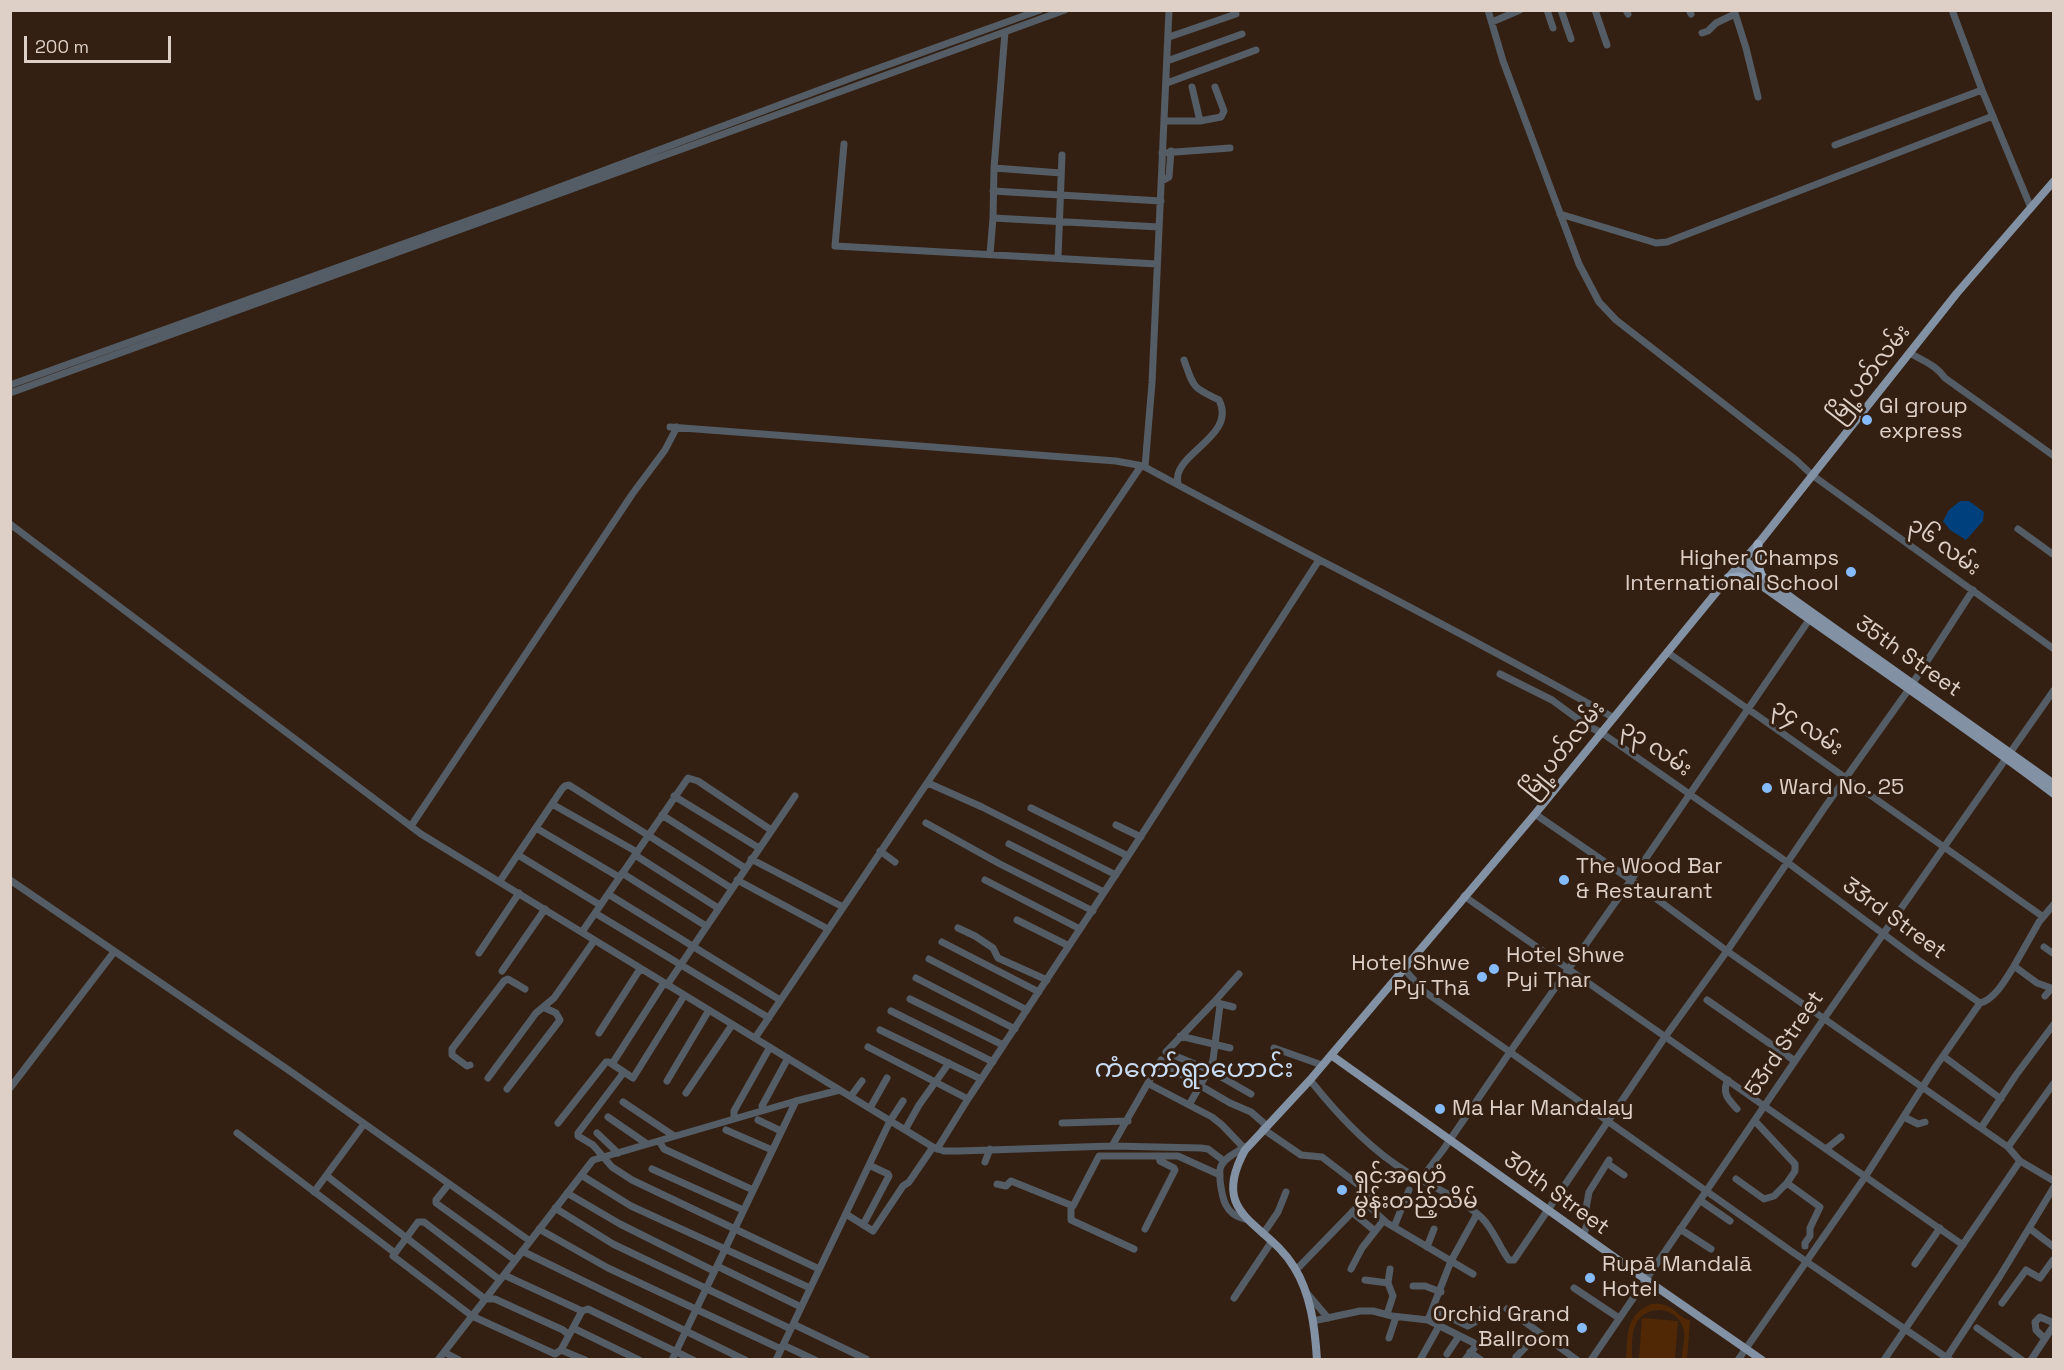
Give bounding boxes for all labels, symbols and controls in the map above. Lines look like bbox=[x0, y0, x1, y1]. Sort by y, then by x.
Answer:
scale bar bbox=[27, 24, 174, 62]
text: 200 m bbox=[35, 35, 89, 58]
street label: မြို့ပတ်လမ်း bbox=[1824, 320, 1916, 428]
place label: GI group express bbox=[1879, 394, 1968, 446]
marker: GI group express bbox=[1860, 413, 1874, 427]
street label: ၃၆ လမ်း bbox=[1903, 512, 1985, 582]
place label: Higher Champs International School bbox=[1625, 546, 1839, 598]
marker: Higher Champs International School bbox=[1844, 565, 1858, 579]
street label: 35th Street bbox=[1850, 611, 1966, 703]
street label: ၃၄ လမ်း bbox=[1767, 694, 1847, 762]
street label: မြို့ပတ်လမ်း bbox=[1517, 696, 1611, 804]
street label: ၃၃ လမ်း bbox=[1616, 715, 1696, 783]
place label: Ward No. 25 bbox=[1779, 775, 1904, 801]
marker: Ward No. 25 bbox=[1760, 781, 1774, 795]
place label: The Wood Bar & Restaurant bbox=[1576, 854, 1723, 906]
marker: The Wood Bar & Restaurant bbox=[1557, 873, 1571, 887]
street label: 33rd Street bbox=[1837, 873, 1951, 965]
place label: Hotel Shwe Pyi Thar bbox=[1506, 943, 1625, 994]
place label: Hotel Shwe Pyī Thā bbox=[1351, 951, 1470, 1002]
marker: Hotel Shwe Pyi Thar bbox=[1487, 962, 1501, 976]
marker: Hotel Shwe Pyī Thā bbox=[1475, 970, 1489, 984]
street label: 53rd Street bbox=[1740, 986, 1830, 1102]
district label: ကံကော်ရွာဟောင်း bbox=[1094, 1054, 1294, 1086]
place label: Ma Har Mandalay bbox=[1452, 1096, 1634, 1122]
marker: Ma Har Mandalay bbox=[1433, 1102, 1447, 1116]
street label: 30th Street bbox=[1498, 1147, 1614, 1241]
place label: ရှင်အရဟံ မွန်းတည့်သိမ် bbox=[1354, 1164, 1478, 1216]
marker: ရှင်အရဟံ မွန်းတည့်သိမ် bbox=[1335, 1183, 1349, 1197]
place label: Rupā Mandalā Hotel bbox=[1602, 1252, 1752, 1304]
marker: Rupā Mandalā Hotel bbox=[1583, 1271, 1597, 1285]
place label: Orchid Grand Ballroom bbox=[1433, 1302, 1570, 1354]
marker: Orchid Grand Ballroom bbox=[1575, 1321, 1589, 1335]

